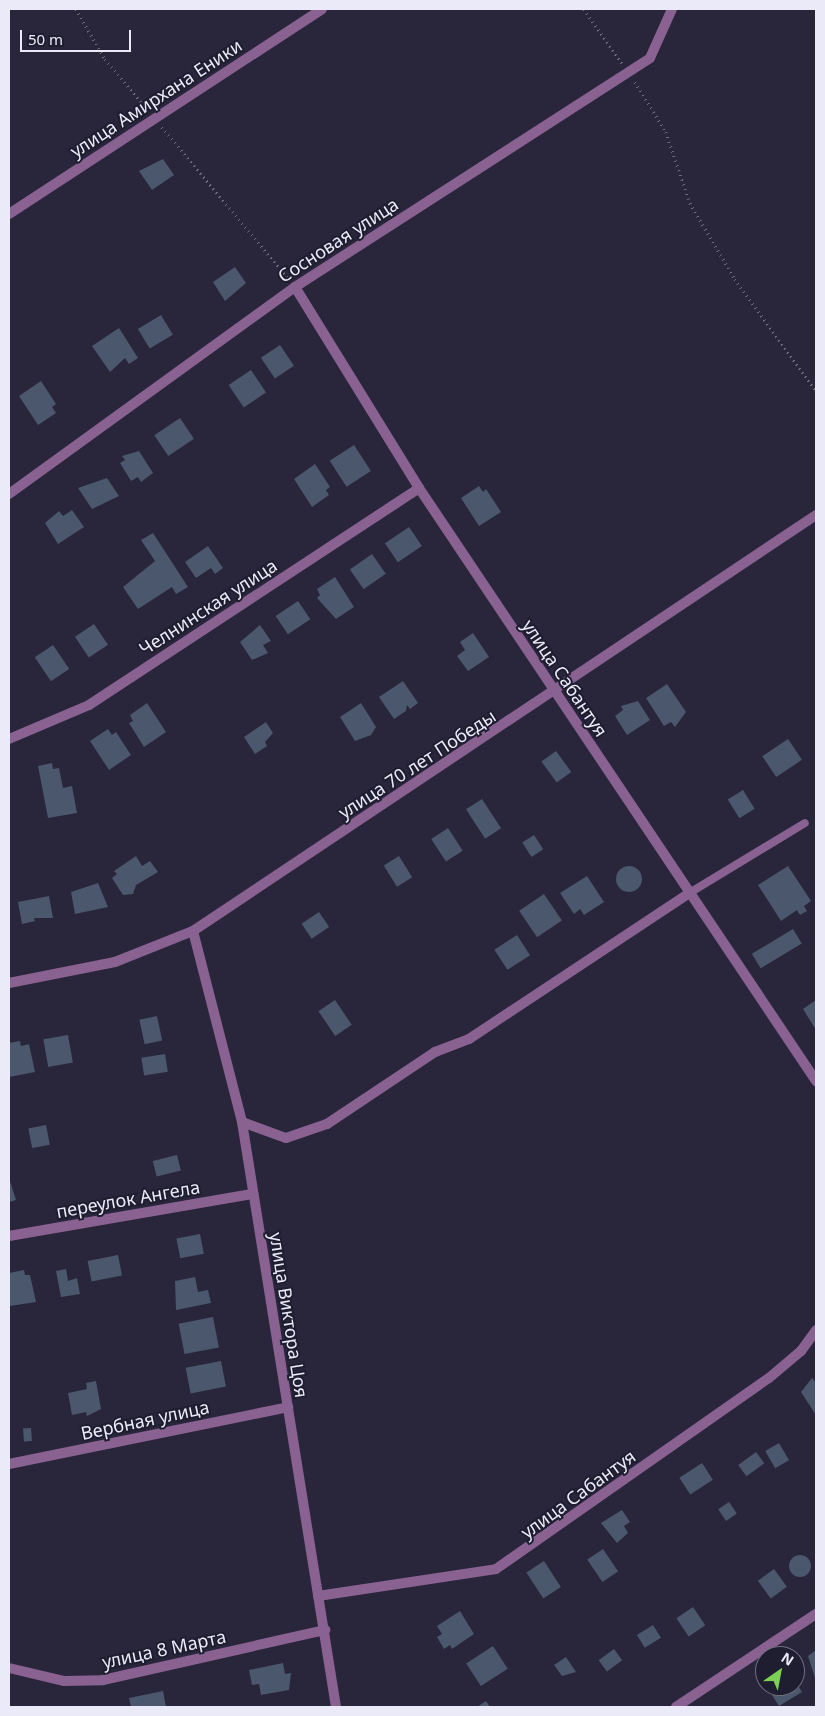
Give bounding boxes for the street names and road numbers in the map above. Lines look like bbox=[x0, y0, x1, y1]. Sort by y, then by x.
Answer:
street label: улица Амирхана Еники bbox=[66, 34, 246, 162]
street label: Сосновая улица bbox=[274, 193, 402, 287]
street label: Челнинская улица bbox=[135, 554, 281, 660]
street label: улица Сабантуя bbox=[518, 615, 612, 741]
street label: улица 70 лет Победы bbox=[334, 705, 500, 823]
street label: переулок Ангела bbox=[54, 1176, 202, 1222]
street label: улица Виктора Цоя bbox=[265, 1231, 313, 1399]
street label: Вербная улица bbox=[79, 1396, 211, 1444]
street label: улица Сабантуя bbox=[516, 1445, 640, 1543]
street label: улица 8 Марта bbox=[100, 1625, 228, 1673]

